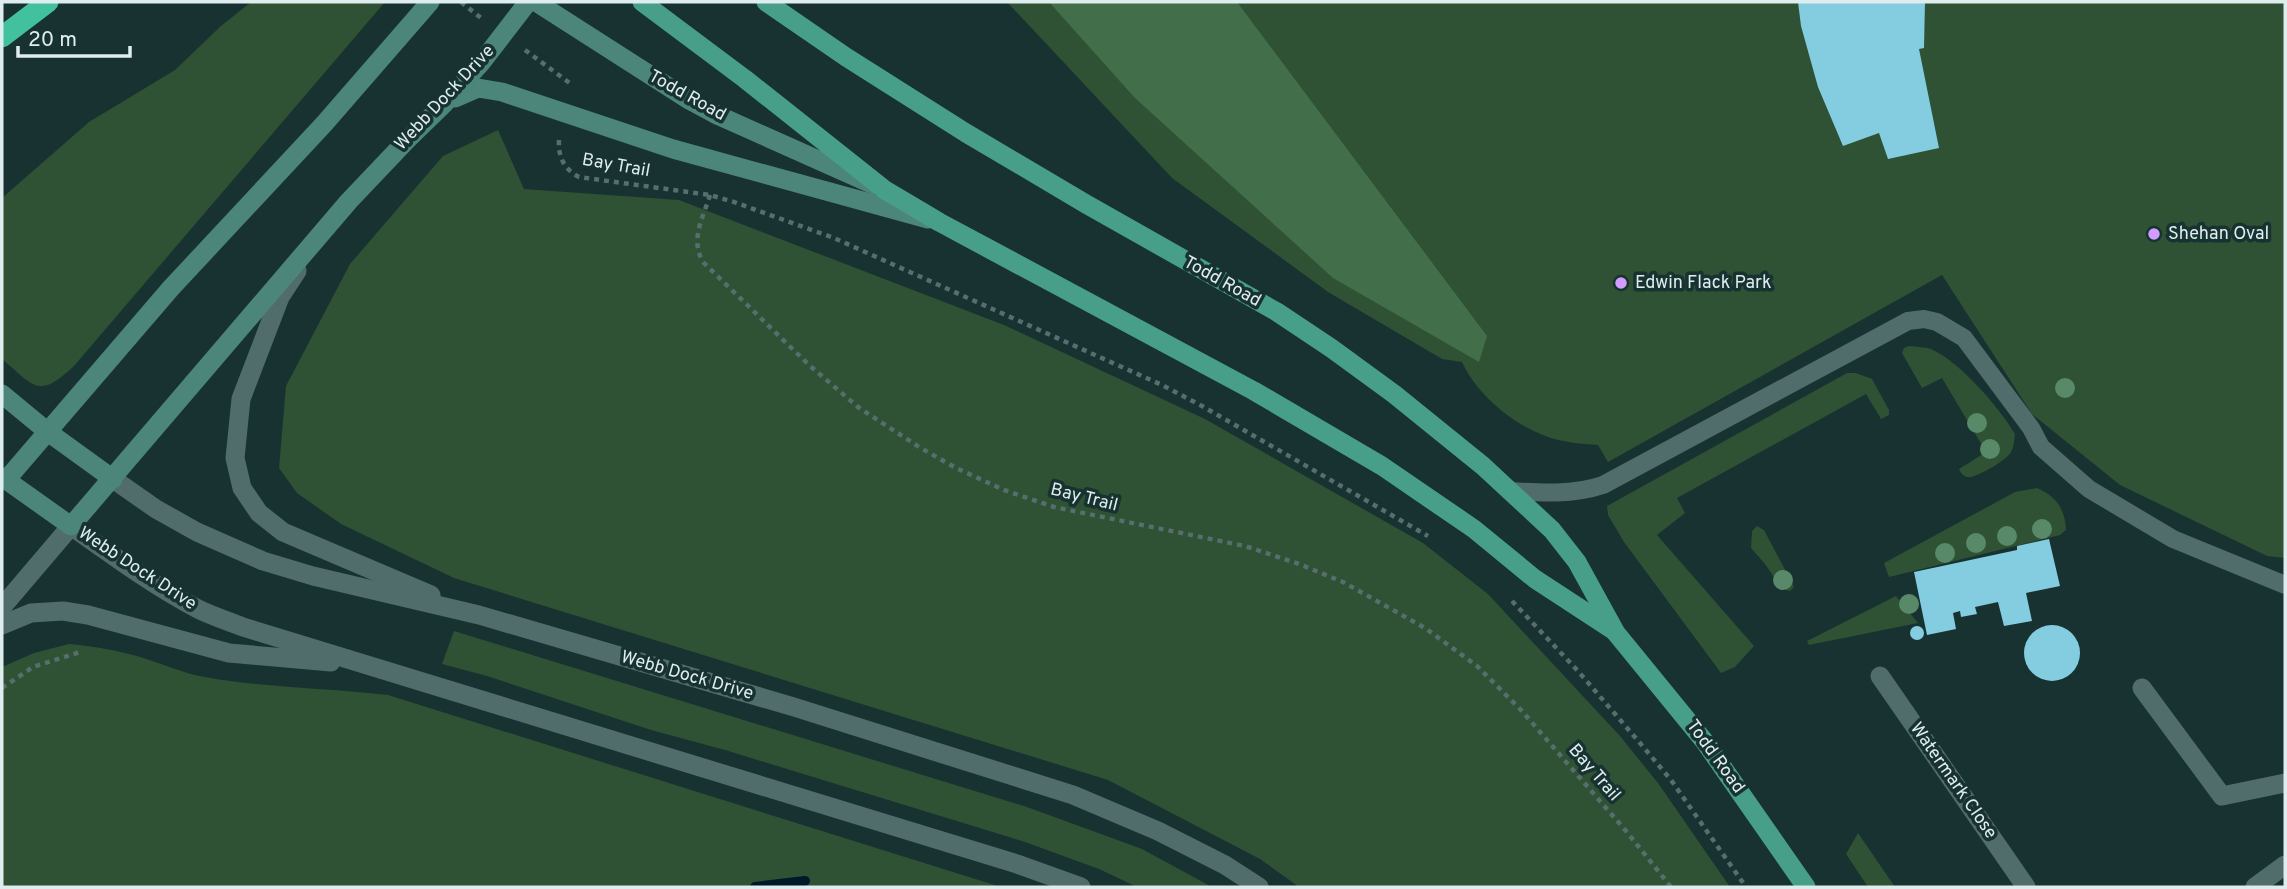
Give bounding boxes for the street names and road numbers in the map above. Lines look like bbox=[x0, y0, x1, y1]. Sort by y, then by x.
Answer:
street label: Webb Dock Drive bbox=[390, 40, 500, 156]
street label: Todd Road bbox=[644, 65, 730, 127]
street label: Bay Trail bbox=[580, 149, 652, 183]
street label: Todd Road bbox=[1179, 251, 1265, 313]
street label: Bay Trail bbox=[1048, 479, 1120, 517]
street label: Webb Dock Drive bbox=[73, 522, 201, 616]
street label: Webb Dock Drive bbox=[618, 646, 756, 706]
street label: Todd Road bbox=[1681, 716, 1749, 798]
street label: Watermark Close bbox=[1904, 718, 2002, 844]
street label: Bay Trail bbox=[1563, 740, 1625, 806]

